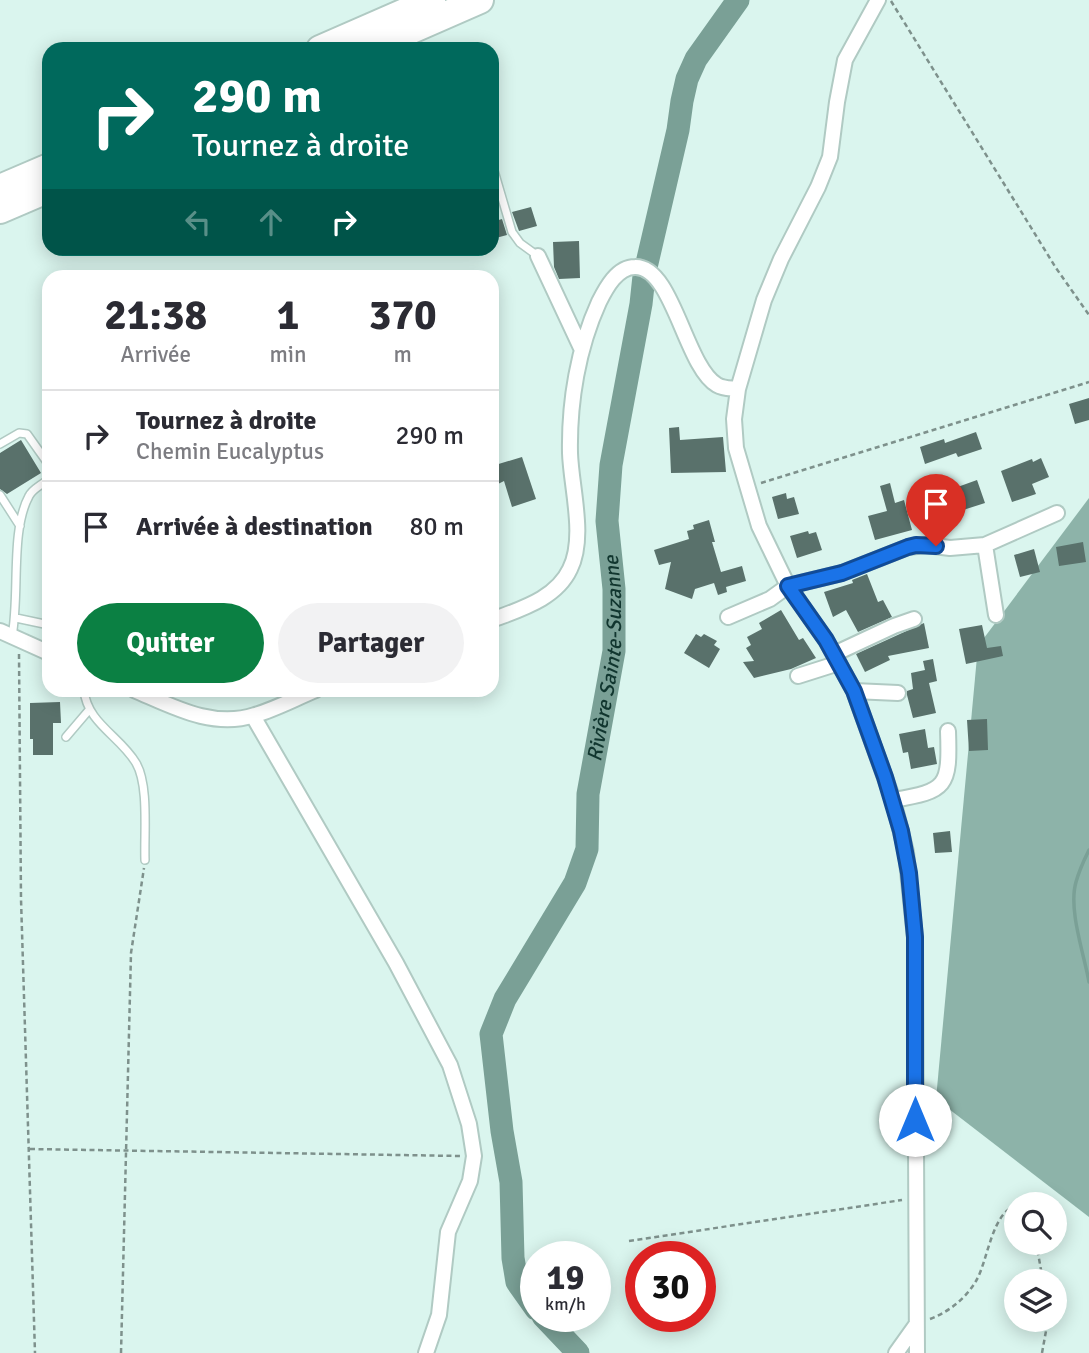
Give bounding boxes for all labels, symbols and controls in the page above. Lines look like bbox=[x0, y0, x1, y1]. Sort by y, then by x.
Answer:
text: 290 m bbox=[192, 66, 322, 126]
icon: right bbox=[77, 70, 168, 161]
text: Tournez à droite bbox=[192, 126, 409, 165]
icon: left bbox=[179, 203, 217, 241]
icon: ahead bbox=[252, 203, 290, 241]
icon: right bbox=[325, 203, 363, 241]
text: 21:38 bbox=[104, 290, 207, 341]
text: 1 bbox=[277, 290, 299, 341]
text: 370 bbox=[369, 290, 437, 341]
text: Arrivée bbox=[120, 340, 191, 369]
text: min bbox=[269, 340, 307, 369]
text: m bbox=[394, 340, 412, 369]
text: Tournez à droite bbox=[136, 405, 316, 437]
icon: right bbox=[77, 417, 115, 455]
text: 290 m bbox=[395, 420, 464, 452]
text: Chemin Eucalyptus bbox=[136, 437, 324, 466]
pin bbox=[906, 474, 966, 546]
icon: arrive bbox=[917, 485, 955, 523]
icon: arrive bbox=[77, 508, 115, 546]
text: Arrivée à destination bbox=[136, 511, 373, 543]
text: 80 m bbox=[409, 511, 464, 543]
water label: Rivière Sainte-Suzanne bbox=[581, 553, 627, 764]
button: Quitter bbox=[77, 603, 264, 683]
button: Partager bbox=[278, 603, 464, 683]
position arrow bbox=[878, 1083, 952, 1157]
map controls bbox=[1004, 1192, 1067, 1332]
button: search bbox=[1004, 1192, 1067, 1255]
speed limit sign: 30 bbox=[625, 1241, 716, 1332]
text: 19 bbox=[547, 1256, 584, 1299]
button: layers bbox=[1004, 1269, 1067, 1332]
text: km/h bbox=[545, 1293, 586, 1315]

